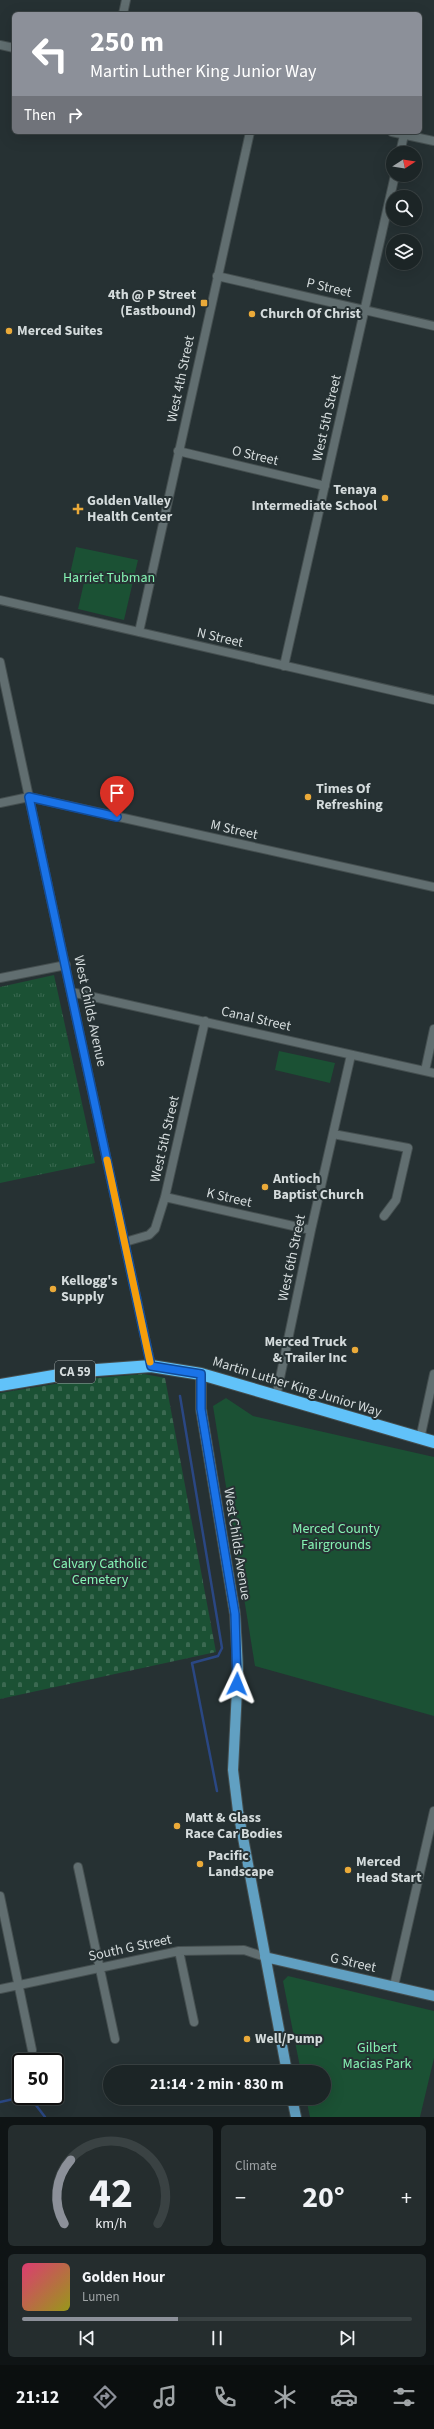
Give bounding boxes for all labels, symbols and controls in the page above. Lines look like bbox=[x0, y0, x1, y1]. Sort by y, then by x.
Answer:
text: 250 m bbox=[90, 22, 164, 62]
icon: left bbox=[24, 28, 76, 80]
text: Martin Luther King Junior Way bbox=[90, 59, 316, 84]
icon: right bbox=[64, 104, 86, 126]
text: Then bbox=[24, 105, 56, 126]
north arrow bbox=[386, 146, 422, 182]
map controls bbox=[386, 146, 422, 270]
button: search bbox=[386, 190, 422, 226]
button: layers bbox=[386, 234, 422, 270]
street label: P Street bbox=[304, 273, 354, 303]
place label: 4th @ P Street (Eastbound) bbox=[108, 285, 197, 321]
marker: 4th @ P Street (Eastbound) bbox=[199, 298, 209, 308]
place label: Church Of Christ bbox=[260, 304, 362, 324]
marker: Church Of Christ bbox=[247, 309, 257, 319]
place label: Merced Suites bbox=[17, 321, 103, 341]
marker: Merced Suites bbox=[4, 326, 14, 336]
street label: West 4th Street bbox=[162, 334, 200, 424]
street label: West 5th Street bbox=[307, 372, 347, 463]
street label: O Street bbox=[230, 441, 280, 471]
place label: Tenaya Intermediate School bbox=[252, 480, 377, 516]
place label: Golden Valley Health Center bbox=[87, 491, 173, 527]
marker: Tenaya Intermediate School bbox=[380, 493, 390, 503]
marker: Golden Valley Health Center bbox=[72, 503, 84, 515]
park label: Harriet Tubman bbox=[63, 568, 155, 588]
street label: N Street bbox=[195, 623, 245, 653]
pin bbox=[100, 776, 134, 817]
place label: Times Of Refreshing bbox=[316, 779, 383, 815]
icon: arrive bbox=[106, 782, 128, 804]
marker: Times Of Refreshing bbox=[303, 792, 313, 802]
street label: M Street bbox=[208, 815, 260, 845]
street label: West Childs Avenue bbox=[68, 954, 112, 1069]
street label: Canal Street bbox=[219, 1001, 293, 1037]
street label: West 5th Street bbox=[145, 1093, 185, 1184]
place label: Antioch Baptist Church bbox=[272, 1169, 364, 1205]
marker: Antioch Baptist Church bbox=[260, 1182, 270, 1192]
street label: K Street bbox=[204, 1183, 254, 1213]
street label: West 6th Street bbox=[273, 1213, 311, 1303]
place label: Kellogg's Supply bbox=[61, 1271, 117, 1307]
marker: Kellogg's Supply bbox=[48, 1284, 58, 1294]
place label: Merced Truck & Trailer Inc bbox=[264, 1332, 347, 1368]
marker: Merced Truck & Trailer Inc bbox=[350, 1345, 360, 1355]
street label: Martin Luther King Junior Way bbox=[210, 1352, 385, 1422]
road number: CA 59 bbox=[55, 1361, 95, 1383]
street label: West Childs Avenue bbox=[218, 1486, 256, 1602]
park label: Merced County Fairgrounds bbox=[292, 1519, 380, 1555]
park label: Calvary Catholic Cemetery bbox=[53, 1554, 148, 1590]
position arrow bbox=[216, 1663, 258, 1705]
place label: Matt & Glass Race Car Bodies bbox=[185, 1808, 283, 1844]
marker: Matt & Glass Race Car Bodies bbox=[172, 1821, 182, 1831]
place label: Pacific Landscape bbox=[208, 1846, 274, 1882]
place label: Merced Head Start bbox=[356, 1852, 422, 1888]
marker: Pacific Landscape bbox=[195, 1859, 205, 1869]
marker: Merced Head Start bbox=[343, 1865, 353, 1875]
street label: South G Street bbox=[87, 1929, 174, 1967]
street label: G Street bbox=[328, 1948, 378, 1978]
place label: Well/Pump bbox=[255, 2029, 323, 2049]
marker: Well/Pump bbox=[242, 2034, 252, 2044]
park label: Gilbert Macias Park bbox=[343, 2038, 412, 2074]
speed limit sign: 50 bbox=[12, 2053, 64, 2105]
text: 21:14 · 2 min · 830 m bbox=[150, 2074, 284, 2095]
text: Climate bbox=[235, 2157, 277, 2175]
text: 42 bbox=[89, 2163, 132, 2223]
text: 20° bbox=[302, 2176, 345, 2219]
text: − bbox=[235, 2182, 246, 2214]
text: + bbox=[401, 2182, 412, 2214]
text: km/h bbox=[95, 2212, 126, 2233]
text: Golden Hour bbox=[82, 2267, 165, 2288]
text: Lumen bbox=[82, 2288, 120, 2306]
icon: previous bbox=[76, 2327, 98, 2349]
icon: pause bbox=[206, 2327, 228, 2349]
icon: next bbox=[336, 2327, 358, 2349]
icon: directions bbox=[91, 2383, 119, 2411]
icon: music bbox=[151, 2383, 179, 2411]
icon: phone bbox=[211, 2383, 239, 2411]
icon: climate bbox=[271, 2383, 299, 2411]
icon: car bbox=[330, 2383, 358, 2411]
icon: filters bbox=[390, 2383, 418, 2411]
text: 21:12 bbox=[16, 2385, 59, 2410]

